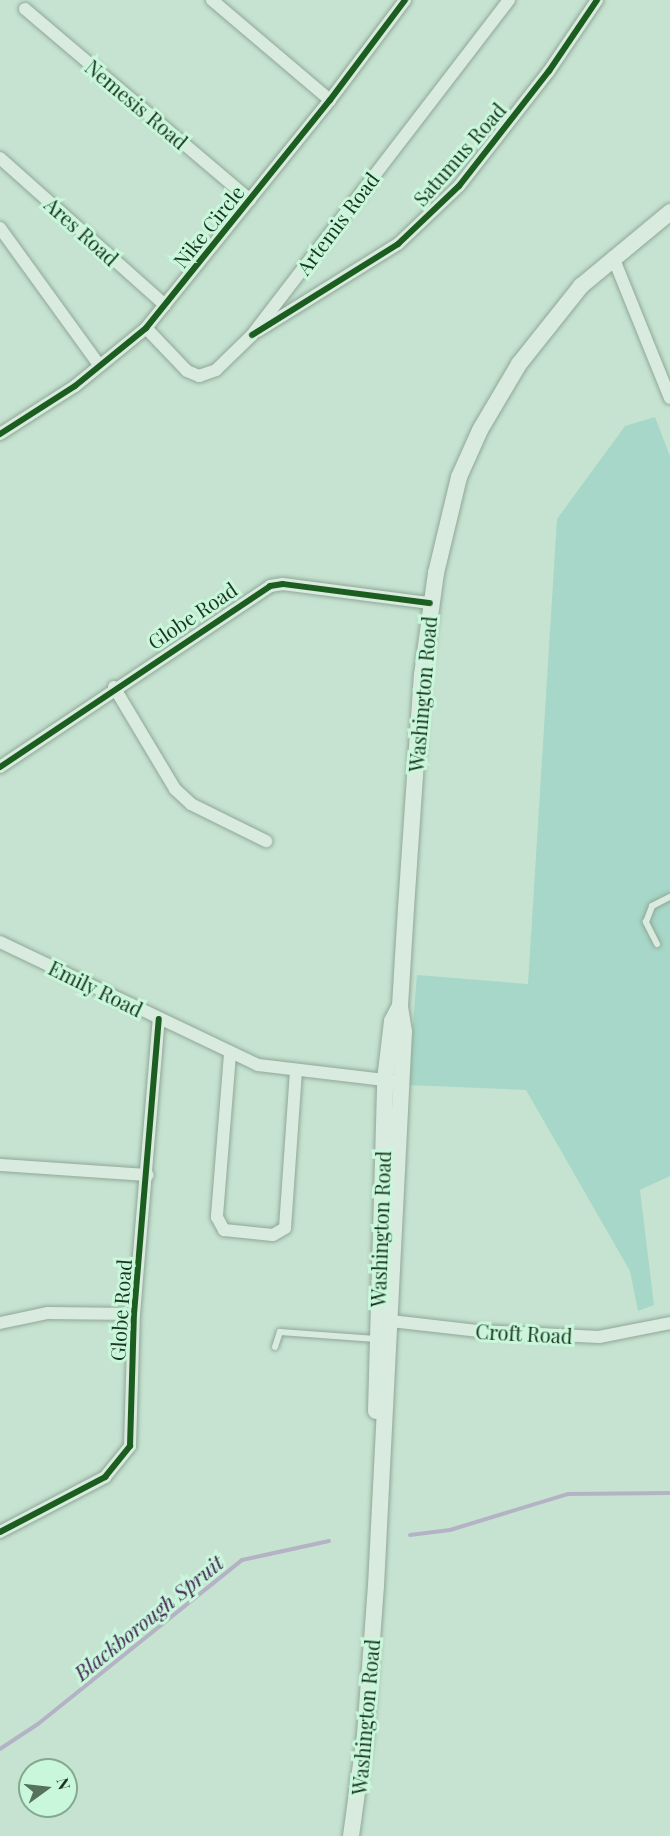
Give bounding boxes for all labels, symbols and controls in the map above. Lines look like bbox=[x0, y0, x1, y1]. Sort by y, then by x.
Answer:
street label: Nemesis Road bbox=[81, 54, 193, 154]
street label: Satumus Road bbox=[408, 98, 510, 210]
street label: Artemis Road bbox=[291, 167, 383, 279]
street label: Nike Circle bbox=[168, 180, 248, 272]
street label: Ares Road bbox=[40, 192, 124, 270]
street label: Globe Road bbox=[143, 576, 241, 654]
street label: Washington Road bbox=[403, 615, 441, 773]
street label: Emily Road bbox=[45, 955, 147, 1021]
street label: Washington Road bbox=[365, 1150, 395, 1308]
street label: Globe Road bbox=[104, 1258, 136, 1362]
street label: Croft Road bbox=[475, 1318, 573, 1348]
water label: Blackborough Spruit bbox=[68, 1549, 228, 1685]
street label: Washington Road bbox=[346, 1638, 384, 1796]
north arrow bbox=[18, 1758, 78, 1818]
text: N bbox=[52, 1775, 76, 1792]

